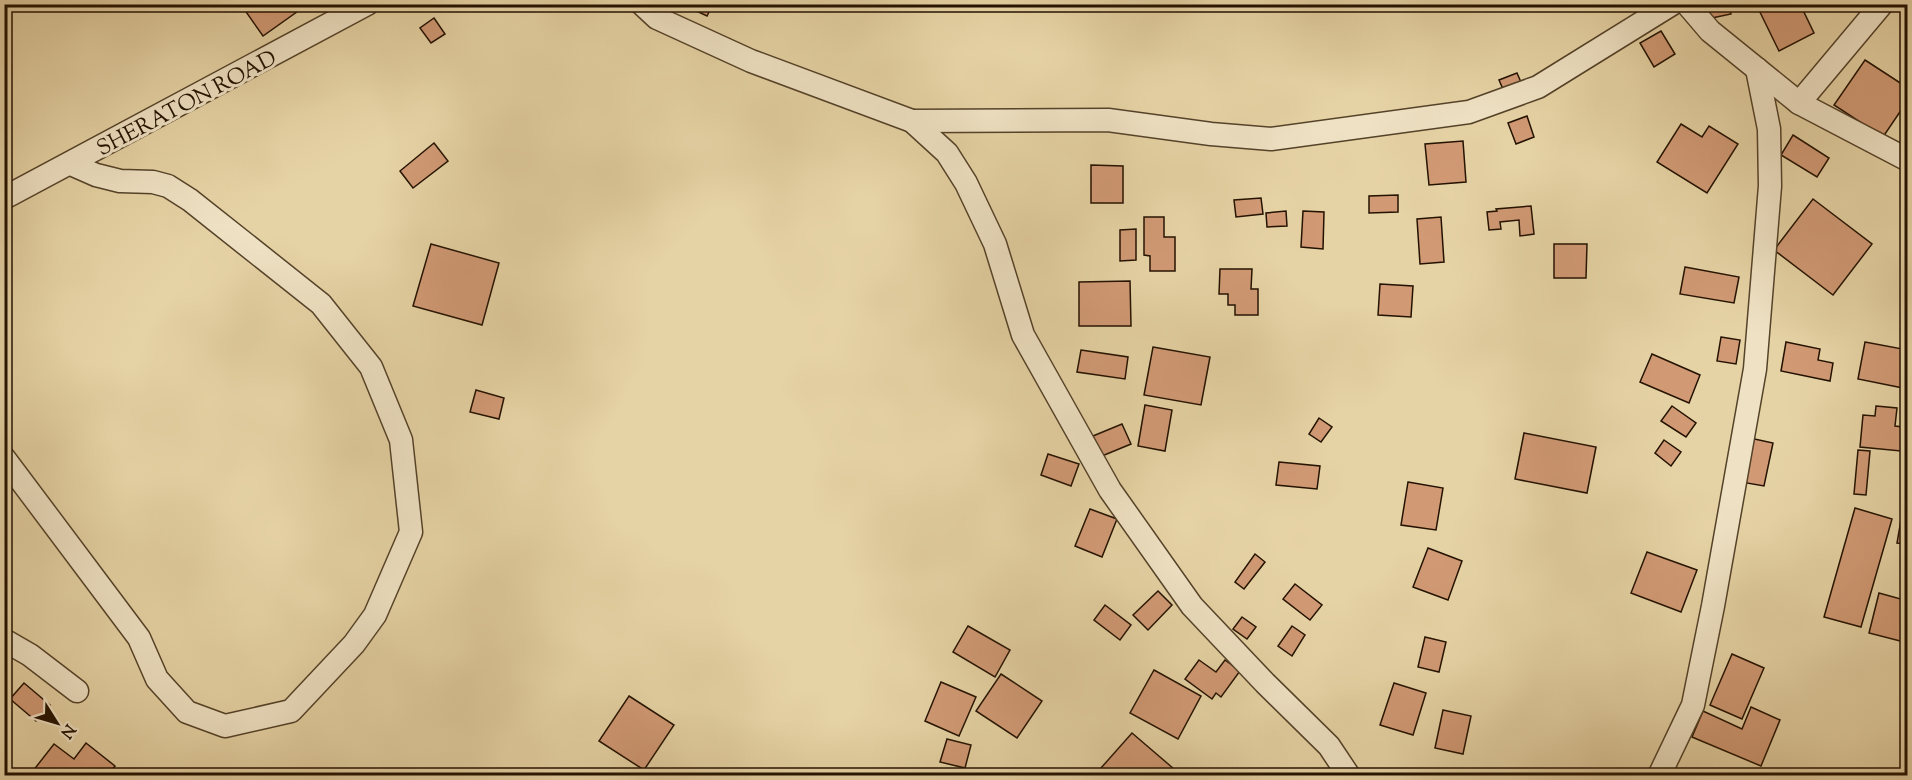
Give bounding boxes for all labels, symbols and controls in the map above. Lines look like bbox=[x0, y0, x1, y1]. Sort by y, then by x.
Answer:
street label: SHERATON ROAD bbox=[92, 44, 283, 166]
north arrow bbox=[27, 693, 87, 753]
text: N bbox=[54, 718, 80, 743]

